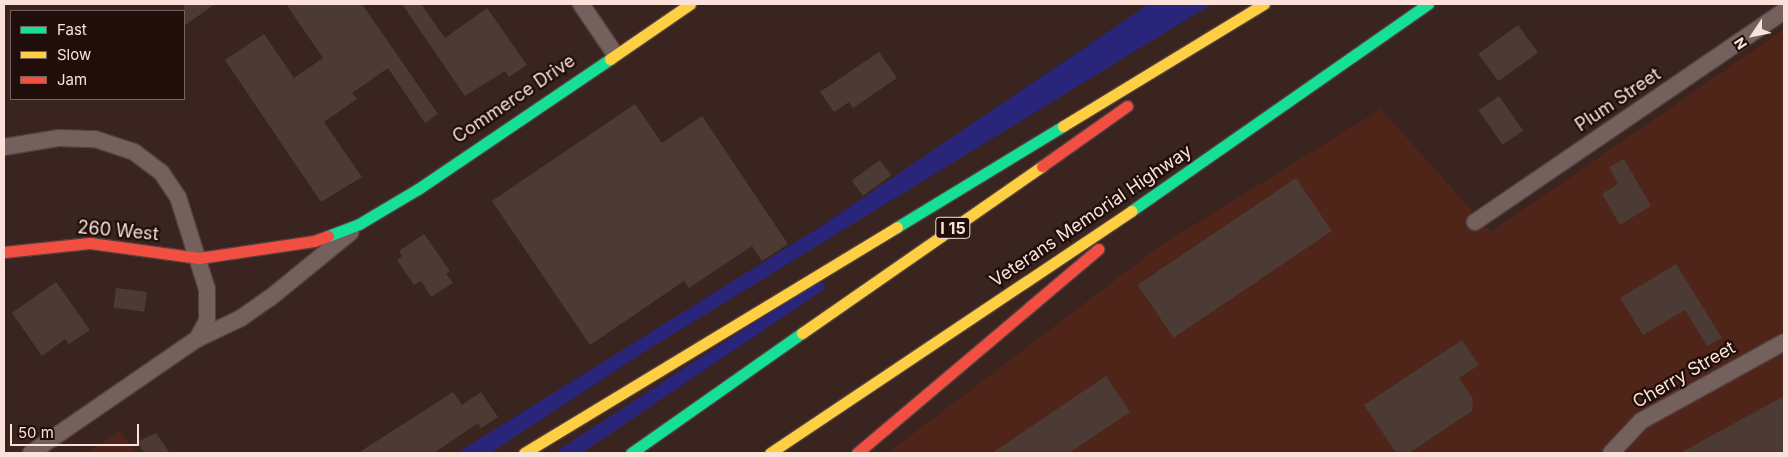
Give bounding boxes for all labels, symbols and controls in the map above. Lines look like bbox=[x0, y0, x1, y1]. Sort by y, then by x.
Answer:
legend bbox=[10, 10, 185, 100]
north arrow bbox=[1728, 10, 1778, 60]
text: Fast bbox=[57, 20, 87, 39]
text: N bbox=[1730, 34, 1750, 53]
text: Slow bbox=[57, 45, 91, 64]
street label: Commerce Drive bbox=[449, 50, 579, 148]
street label: Plum Street bbox=[1571, 64, 1665, 136]
text: Jam bbox=[57, 70, 87, 89]
street label: Veterans Memorial Highway bbox=[986, 140, 1196, 292]
road number: I 15 bbox=[934, 214, 972, 242]
street label: 260 West bbox=[77, 217, 159, 245]
street label: Cherry Street bbox=[1629, 337, 1739, 413]
scale bar bbox=[12, 414, 141, 446]
text: 50 m bbox=[18, 423, 54, 442]

